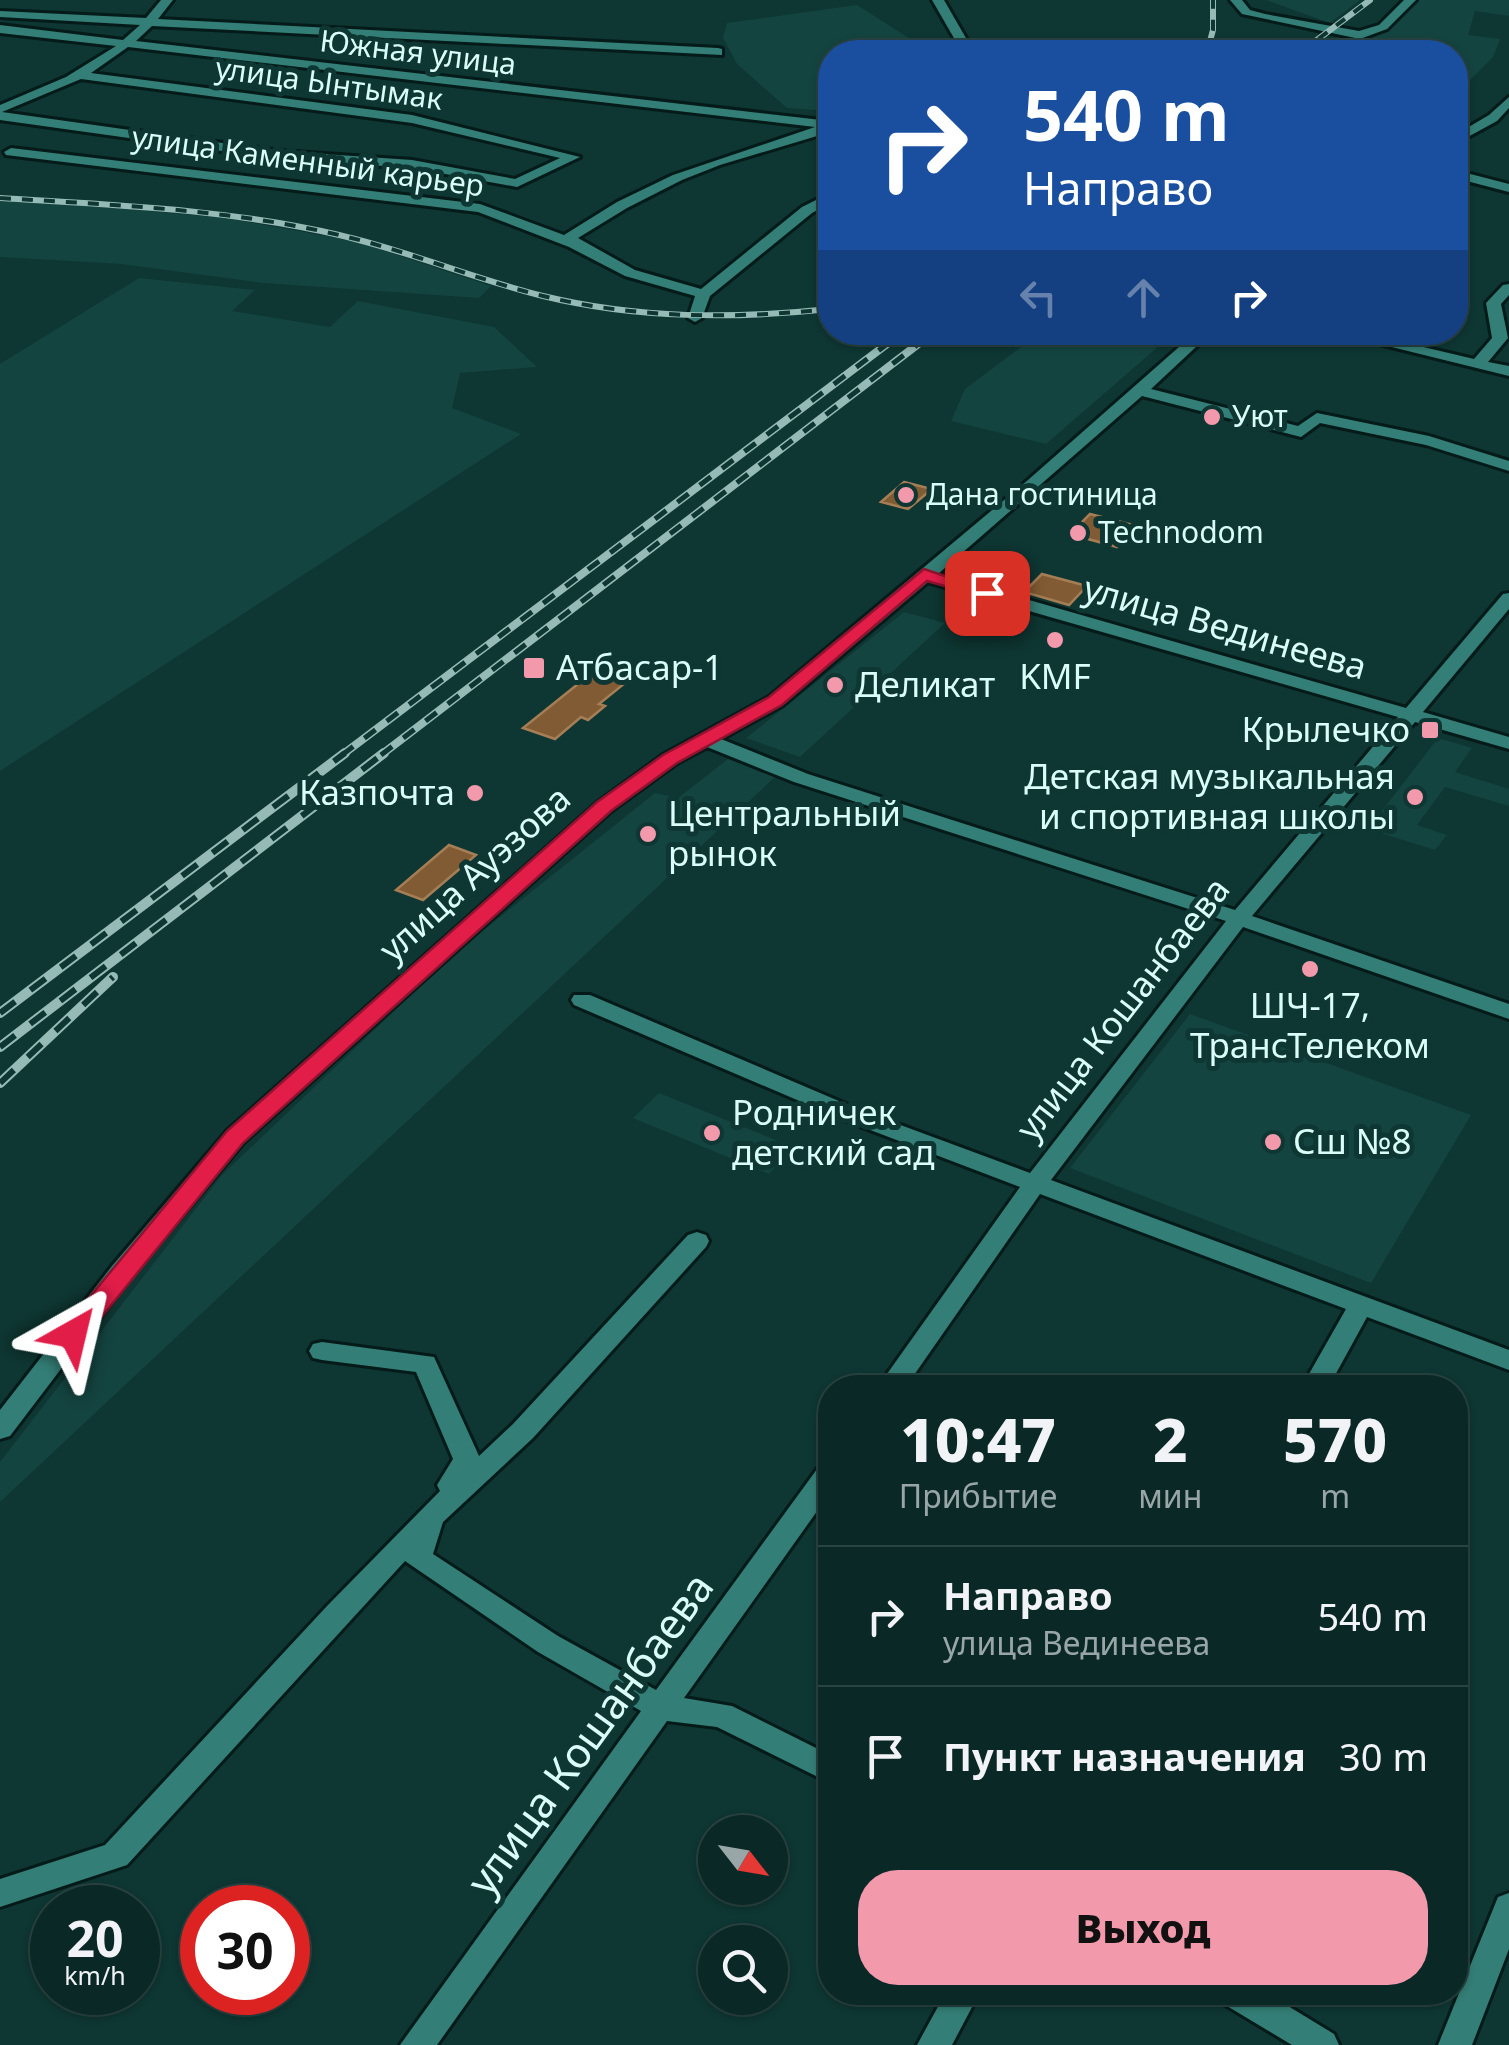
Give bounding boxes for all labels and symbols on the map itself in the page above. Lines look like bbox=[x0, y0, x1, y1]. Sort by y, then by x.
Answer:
street label: Южная улица bbox=[318, 19, 519, 84]
street label: улица Ынтымак bbox=[213, 46, 446, 119]
street label: улица Каменный карьер bbox=[130, 116, 487, 206]
place label: Уют bbox=[1232, 395, 1288, 436]
marker: Уют bbox=[1201, 406, 1223, 428]
place label: Дана гостиница bbox=[926, 473, 1158, 514]
marker: Дана гостиница bbox=[895, 484, 917, 506]
place label: Technodom bbox=[1098, 511, 1264, 552]
marker: Technodom bbox=[1067, 522, 1089, 544]
pin bbox=[945, 551, 1030, 636]
street label: улица Вединеева bbox=[1078, 564, 1372, 689]
marker: KMF bbox=[1044, 629, 1066, 651]
place label: Атбасар-1 bbox=[556, 643, 723, 690]
place label: KMF bbox=[1019, 652, 1091, 699]
marker: Атбасар-1 bbox=[521, 655, 547, 681]
place label: Деликат bbox=[855, 660, 995, 707]
marker: Деликат bbox=[824, 674, 846, 696]
place label: Крылечко bbox=[1242, 705, 1410, 752]
marker: Крылечко bbox=[1419, 719, 1441, 741]
place label: Детская музыкальная и спортивная школы bbox=[1024, 752, 1395, 839]
place label: Казпочта bbox=[299, 768, 455, 815]
street label: улица Ауэзова bbox=[368, 774, 580, 971]
marker: Казпочта bbox=[464, 782, 486, 804]
marker: Детская музыкальная и спортивная школы bbox=[1404, 786, 1426, 808]
place label: Центральный рынок bbox=[668, 789, 901, 876]
marker: Центральный рынок bbox=[637, 823, 659, 845]
street label: улица Кошанбаева bbox=[1004, 867, 1239, 1149]
marker: ШЧ-17, ТрансТелеком bbox=[1299, 958, 1321, 980]
place label: ШЧ-17, ТрансТелеком bbox=[1190, 981, 1430, 1068]
place label: Родничек детский сад bbox=[732, 1088, 934, 1175]
place label: Сш №8 bbox=[1293, 1117, 1412, 1164]
marker: Родничек детский сад bbox=[701, 1122, 723, 1144]
marker: Сш №8 bbox=[1262, 1131, 1284, 1153]
position arrow bbox=[21, 1282, 125, 1386]
street label: улица Кошанбаева bbox=[452, 1560, 725, 1906]
north arrow bbox=[698, 1815, 788, 1905]
speed limit sign: 30 bbox=[180, 1885, 310, 2015]

